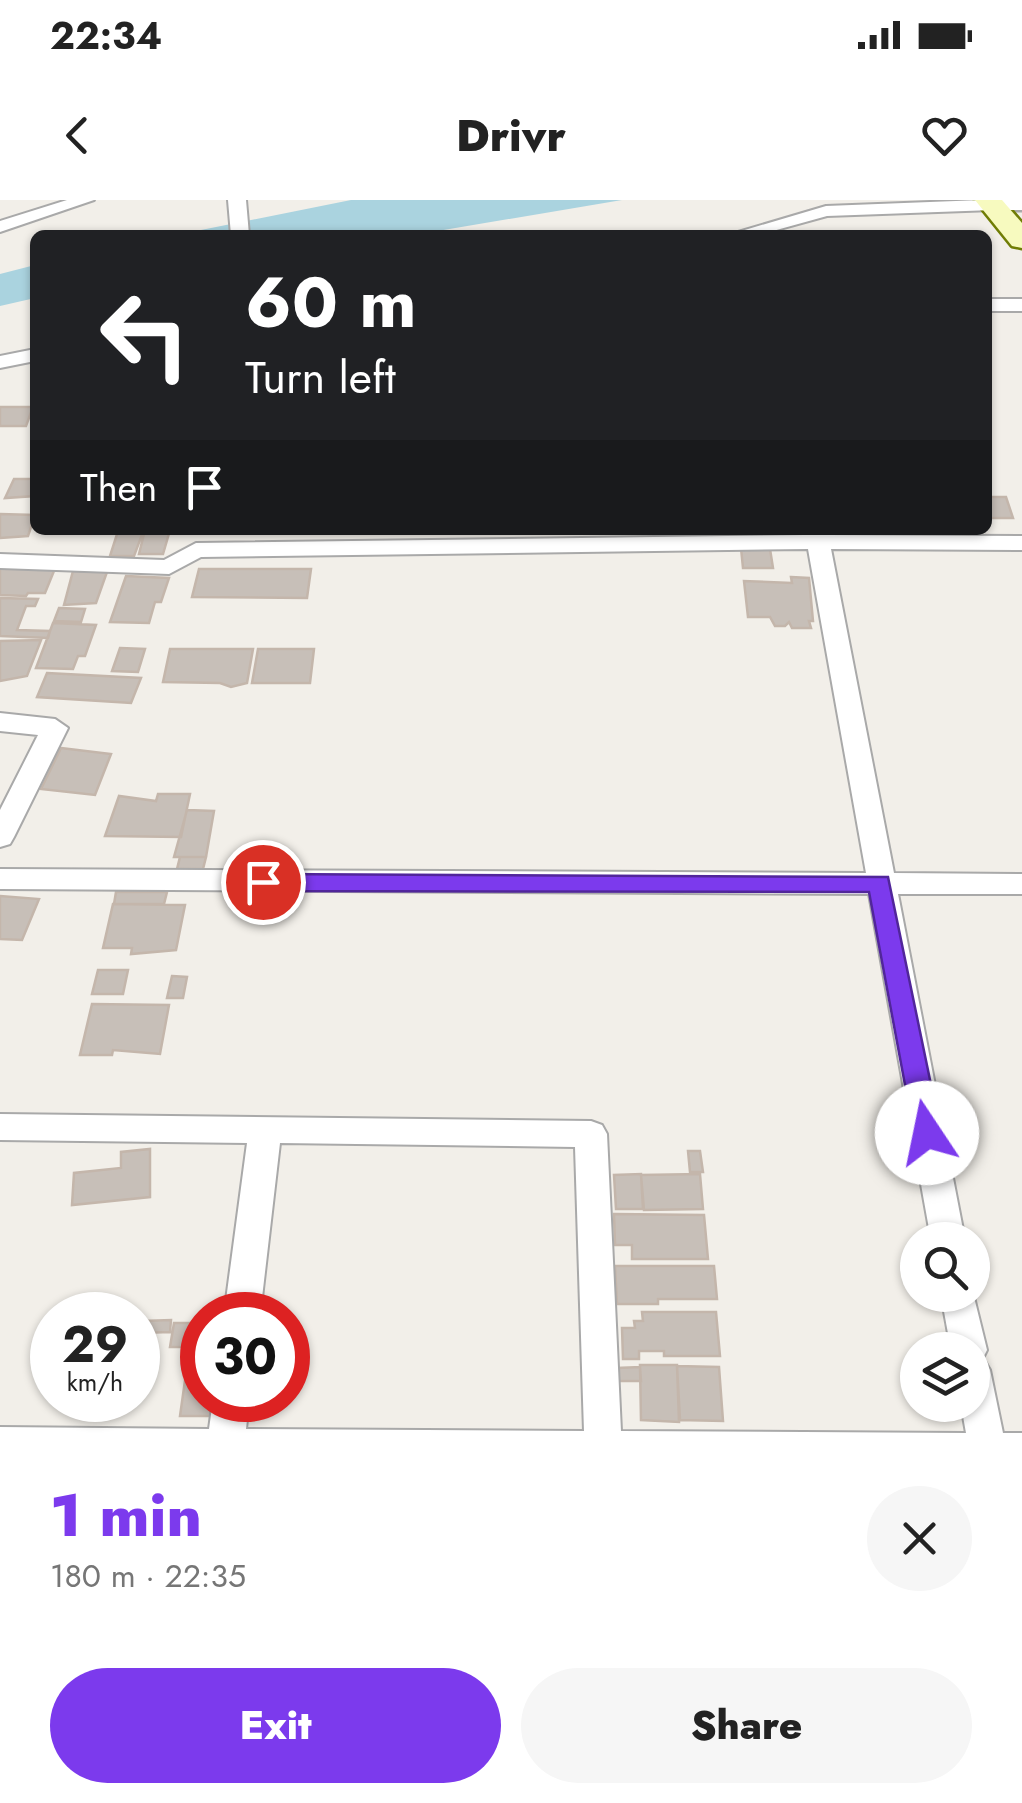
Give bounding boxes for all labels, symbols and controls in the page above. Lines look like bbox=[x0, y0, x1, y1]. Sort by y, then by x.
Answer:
text: 22:34 bbox=[50, 8, 162, 63]
text: Drivr bbox=[456, 103, 566, 168]
icon: back bbox=[50, 108, 105, 163]
icon: heart bbox=[917, 108, 972, 163]
text: 60 m bbox=[245, 252, 417, 353]
icon: left bbox=[80, 270, 210, 400]
text: Turn left bbox=[245, 345, 396, 410]
text: Then bbox=[80, 460, 157, 515]
icon: arrive bbox=[177, 460, 232, 515]
pin bbox=[221, 840, 306, 925]
icon: arrive bbox=[236, 855, 291, 910]
position arrow bbox=[875, 1081, 979, 1185]
map controls bbox=[900, 1222, 990, 1422]
button: search bbox=[900, 1222, 990, 1312]
speed limit sign: 30 bbox=[180, 1292, 310, 1422]
text: 29 bbox=[62, 1308, 128, 1381]
button: layers bbox=[900, 1332, 990, 1422]
text: km/h bbox=[67, 1364, 123, 1400]
text: 1 min bbox=[50, 1472, 202, 1559]
button: close bbox=[867, 1486, 972, 1591]
text: 180 m · 22:35 bbox=[50, 1553, 246, 1599]
button: Exit bbox=[50, 1668, 501, 1783]
button: Share bbox=[521, 1668, 972, 1783]

